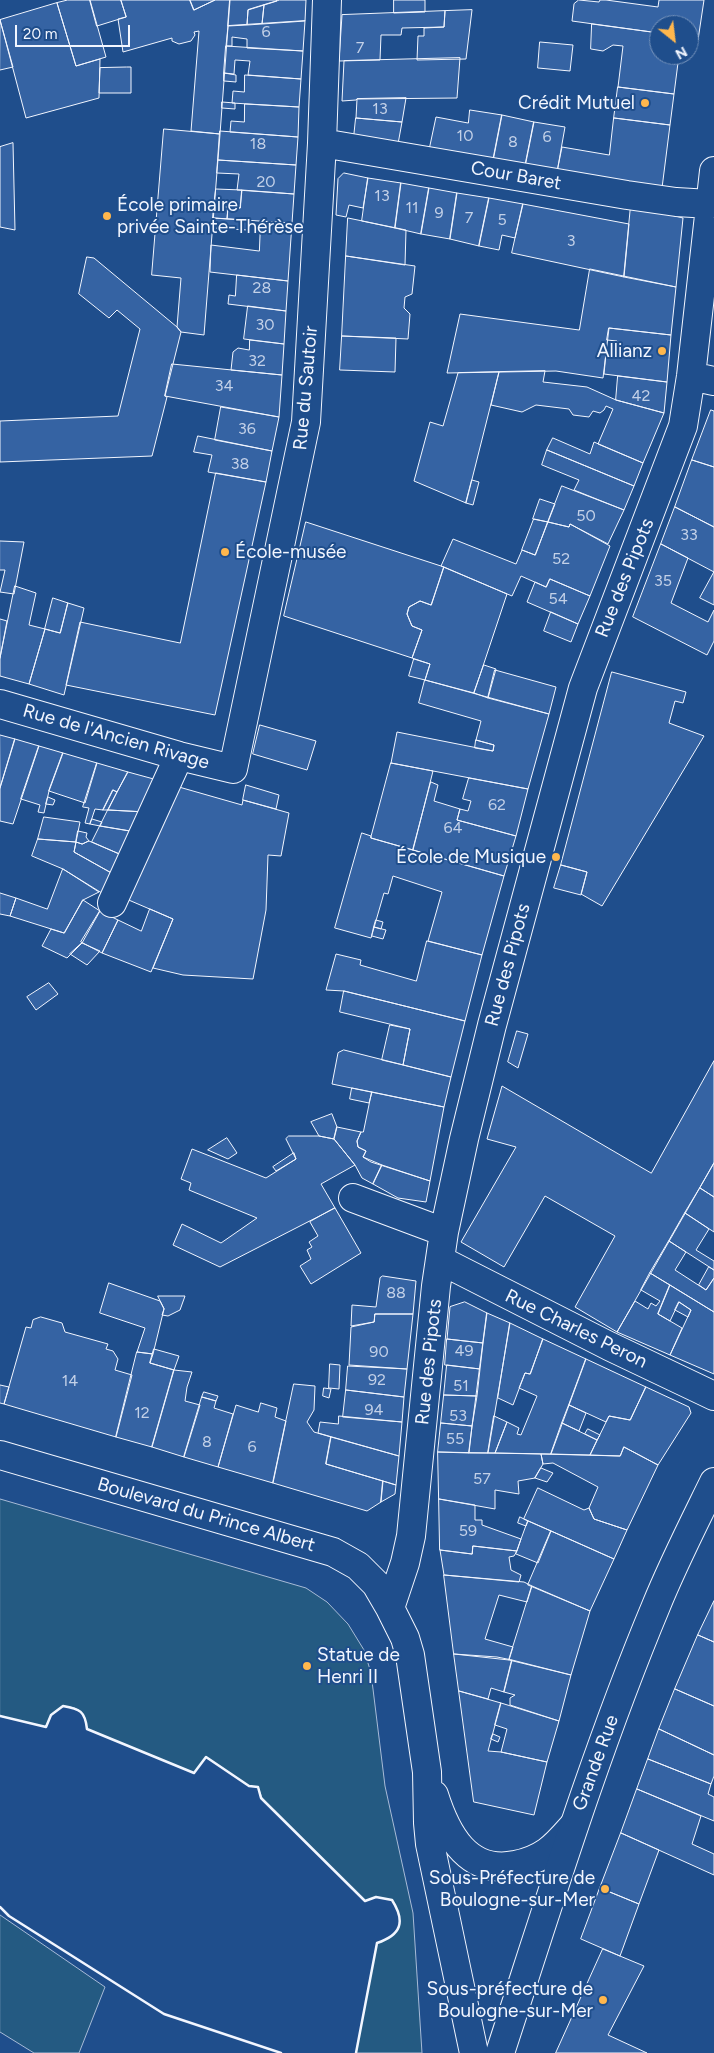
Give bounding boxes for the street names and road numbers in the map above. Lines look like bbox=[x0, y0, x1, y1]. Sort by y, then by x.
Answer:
street label: Cour Baret bbox=[469, 157, 563, 195]
street label: Rue du Sautoir bbox=[289, 325, 323, 451]
street label: Rue des Pipots bbox=[591, 515, 659, 641]
street label: Rue de l'Ancien Rivage bbox=[20, 699, 212, 775]
street label: Rue des Pipots bbox=[481, 901, 535, 1029]
street label: Rue Charles Peron bbox=[501, 1285, 651, 1373]
street label: Rue des Pipots bbox=[411, 1298, 447, 1426]
street label: Boulevard du Prince Albert bbox=[95, 1473, 317, 1557]
street label: Grande Rue bbox=[568, 1712, 624, 1814]

